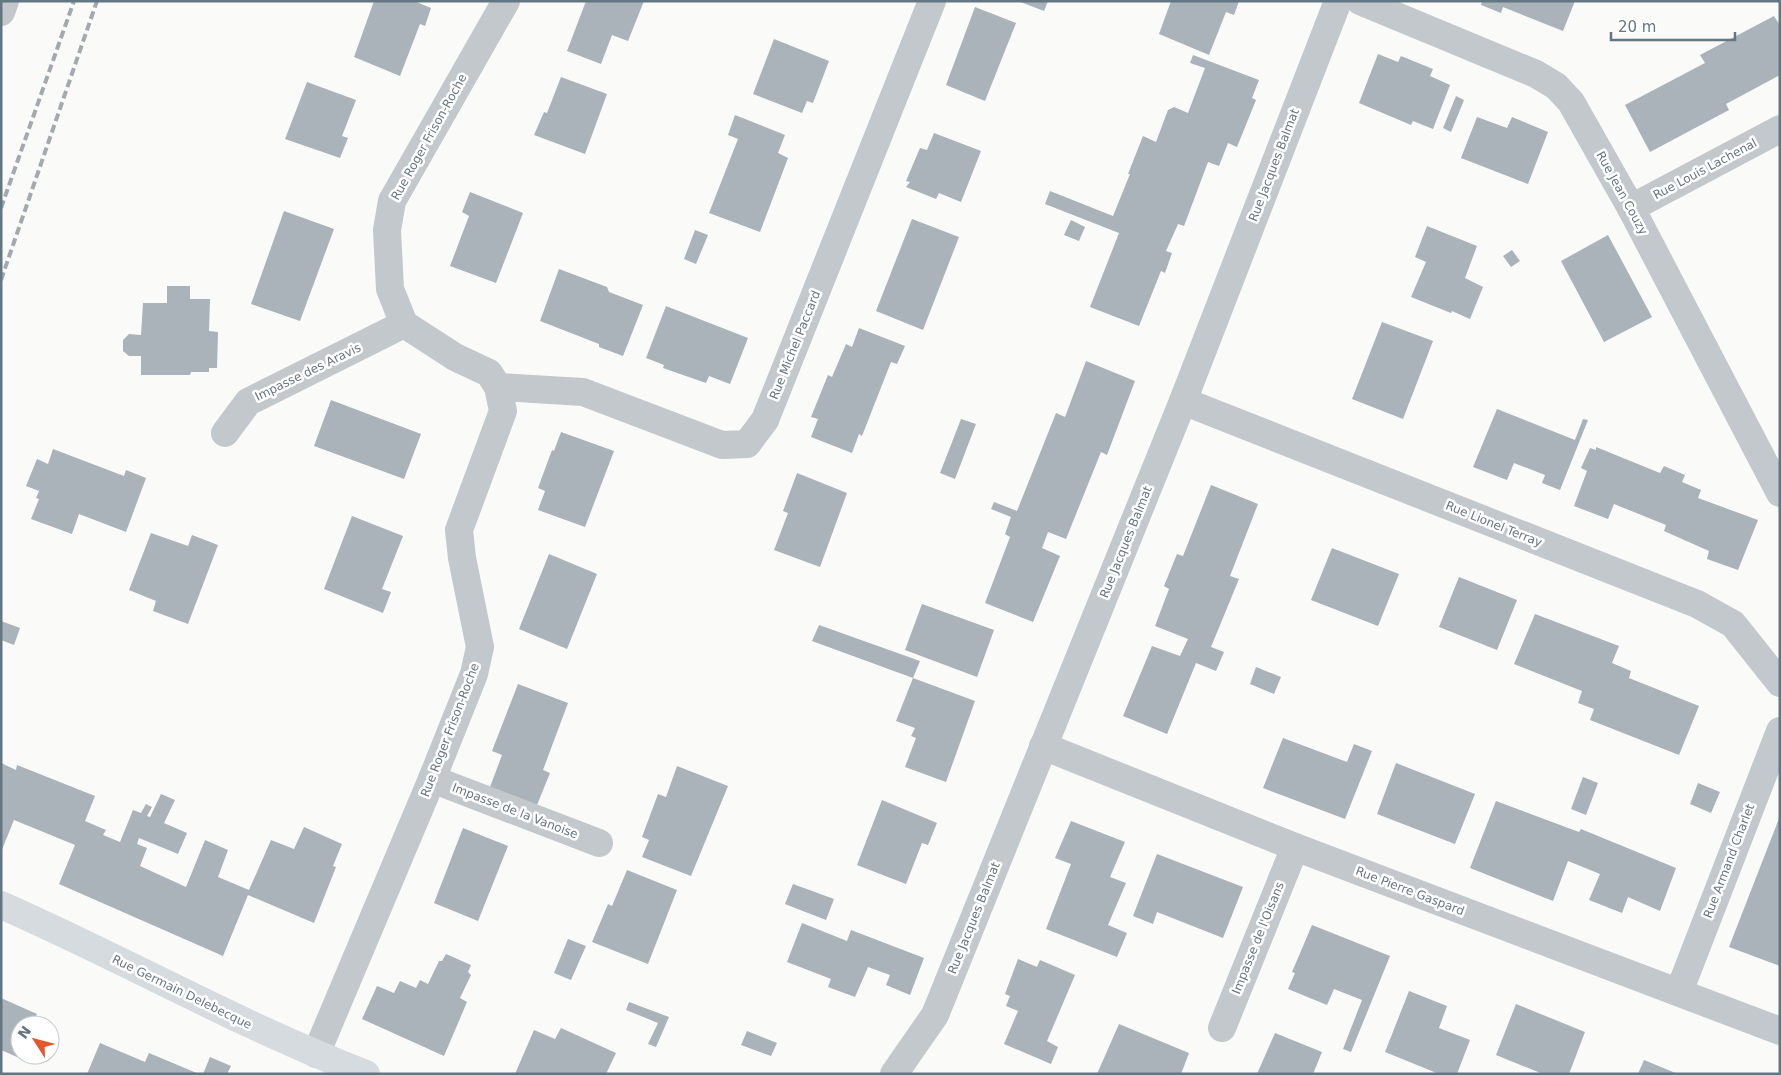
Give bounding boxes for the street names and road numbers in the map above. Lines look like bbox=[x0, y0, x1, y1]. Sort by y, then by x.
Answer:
street label: Rue Roger Frison-Roche bbox=[388, 71, 470, 203]
street label: Rue Jacques Balmat bbox=[1246, 106, 1302, 223]
street label: Rue Louis Lachenal bbox=[1651, 136, 1759, 202]
street label: Rue Jean Couzy bbox=[1593, 149, 1651, 237]
street label: Rue Michel Paccard bbox=[767, 289, 823, 401]
street label: Impasse des Aravis bbox=[253, 340, 363, 404]
street label: Rue Jacques Balmat bbox=[1097, 484, 1155, 600]
street label: Rue Lionel Terray bbox=[1444, 498, 1544, 550]
street label: Rue Roger Frison-Roche bbox=[418, 661, 482, 799]
street label: Impasse de la Vanoise bbox=[450, 780, 580, 842]
street label: Rue Armand Charlet bbox=[1701, 802, 1757, 920]
street label: Rue Jacques Balmat bbox=[945, 860, 1003, 976]
street label: Rue Pierre Gaspard bbox=[1354, 864, 1466, 918]
street label: Impasse de l'Oisans bbox=[1229, 880, 1287, 996]
street label: Rue Germain Delebecque bbox=[110, 952, 254, 1032]

